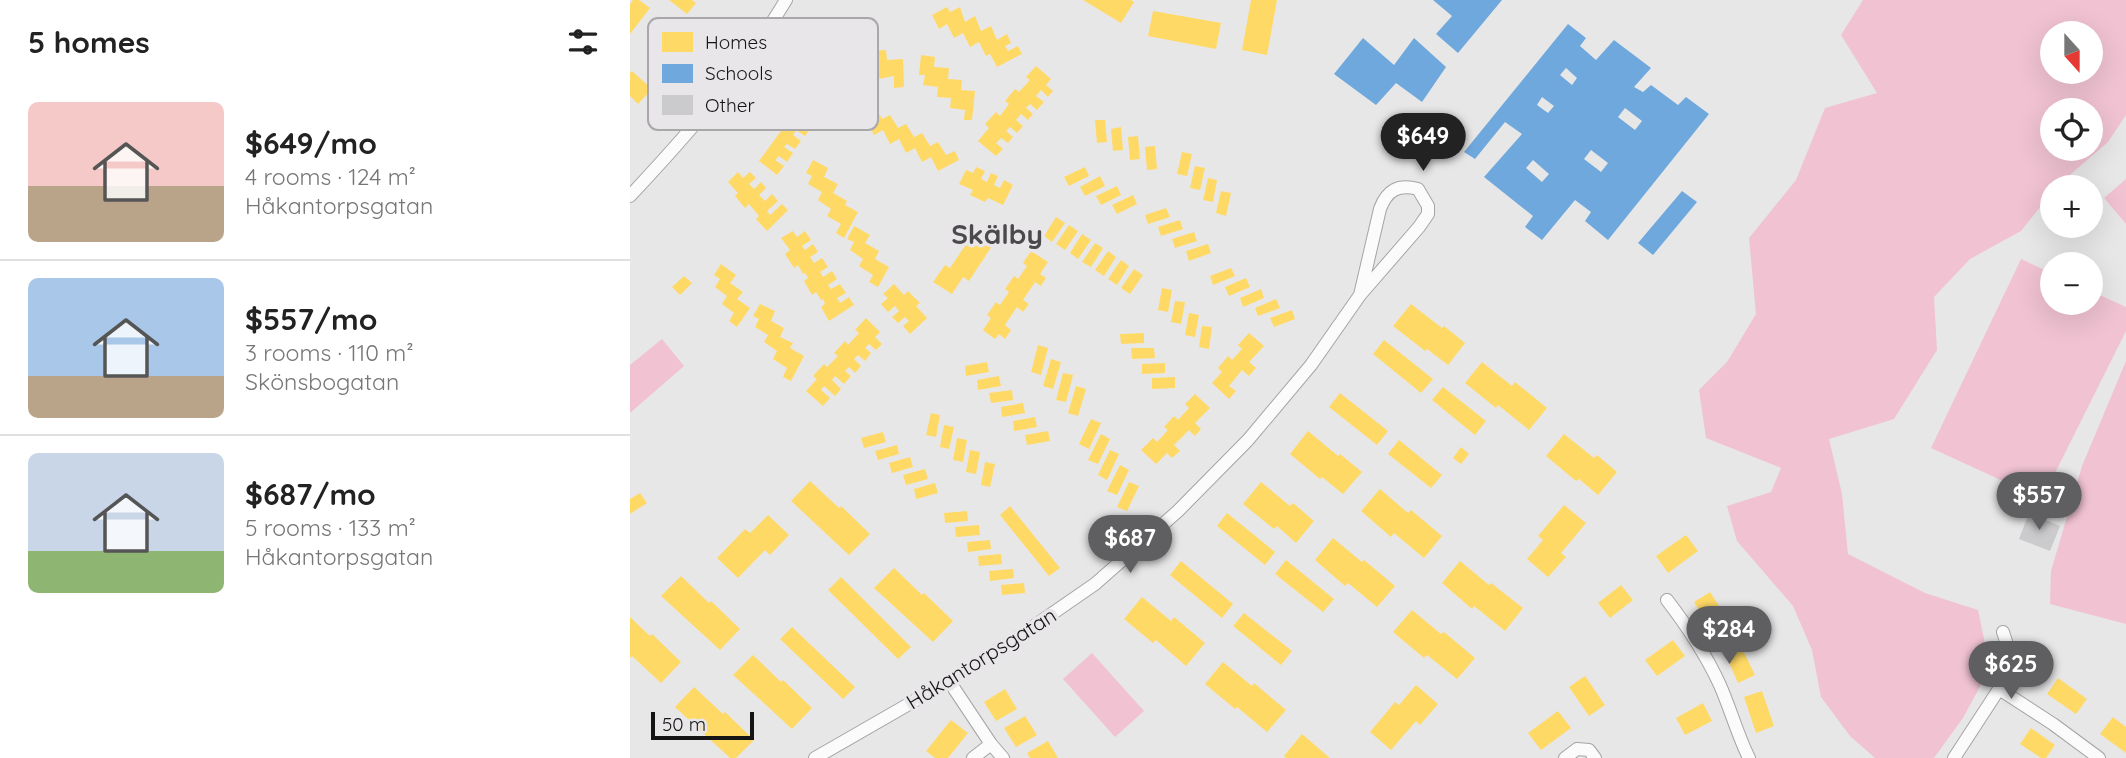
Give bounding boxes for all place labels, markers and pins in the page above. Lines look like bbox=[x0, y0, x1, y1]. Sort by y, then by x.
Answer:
pin: $649 bbox=[1382, 114, 1464, 173]
pin: $557 bbox=[1998, 472, 2080, 532]
pin: $687 bbox=[1089, 516, 1171, 575]
pin: $284 bbox=[1688, 606, 1770, 666]
pin: $625 bbox=[1970, 642, 2052, 701]

